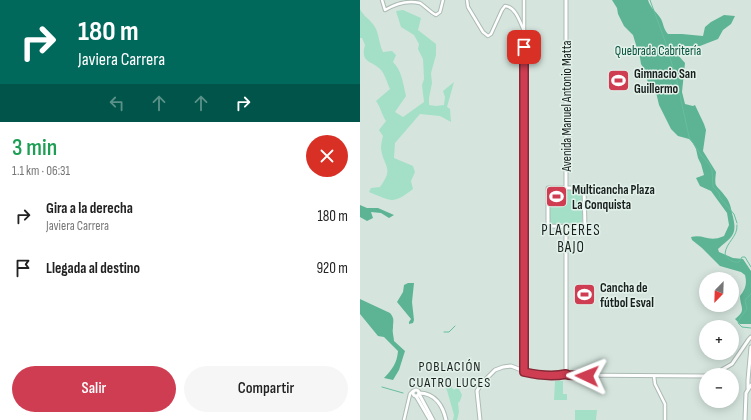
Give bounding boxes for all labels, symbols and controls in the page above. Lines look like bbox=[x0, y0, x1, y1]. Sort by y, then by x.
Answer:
text: 180 m bbox=[78, 15, 138, 48]
icon: right bbox=[12, 16, 64, 68]
pin bbox=[507, 30, 541, 64]
icon: arrive bbox=[513, 36, 535, 58]
street label: Avenida Manuel Antonio Matta bbox=[559, 40, 575, 173]
park label: Quebrada Cabritería bbox=[615, 43, 701, 59]
text: Javiera Carrera bbox=[78, 49, 165, 70]
place label: Gimnacio San Guillermo bbox=[634, 66, 696, 97]
sports icon: Gimnacio San Guillermo bbox=[605, 67, 631, 93]
icon: left bbox=[106, 92, 128, 114]
icon: ahead bbox=[148, 92, 170, 114]
icon: ahead bbox=[190, 92, 212, 114]
icon: right bbox=[232, 92, 254, 114]
text: 3 min bbox=[12, 133, 57, 162]
button: close bbox=[306, 135, 348, 177]
text: 1.1 km · 06:31 bbox=[12, 163, 70, 179]
place label: Multicancha Plaza La Conquista bbox=[572, 182, 655, 213]
sports icon: Multicancha Plaza La Conquista bbox=[543, 183, 569, 209]
text: Gira a la derecha bbox=[46, 199, 133, 218]
icon: right bbox=[12, 205, 34, 227]
text: 180 m bbox=[317, 207, 348, 226]
text: Javiera Carrera bbox=[46, 218, 109, 234]
district label: PLACERES BAJO bbox=[541, 221, 601, 257]
icon: arrive bbox=[12, 257, 34, 279]
text: Llegada al destino bbox=[46, 259, 140, 278]
text: 920 m bbox=[316, 259, 348, 278]
north arrow bbox=[699, 272, 739, 312]
map controls bbox=[699, 272, 739, 408]
place label: Cancha de fútbol Esval bbox=[600, 280, 654, 311]
sports icon: Cancha de fútbol Esval bbox=[571, 281, 597, 307]
button: + bbox=[699, 320, 739, 360]
position arrow bbox=[566, 355, 608, 397]
district label: POBLACIÓN CUATRO LUCES bbox=[409, 358, 491, 391]
button: Salir bbox=[12, 366, 176, 412]
button: Compartir bbox=[184, 366, 348, 412]
button: − bbox=[699, 368, 739, 408]

